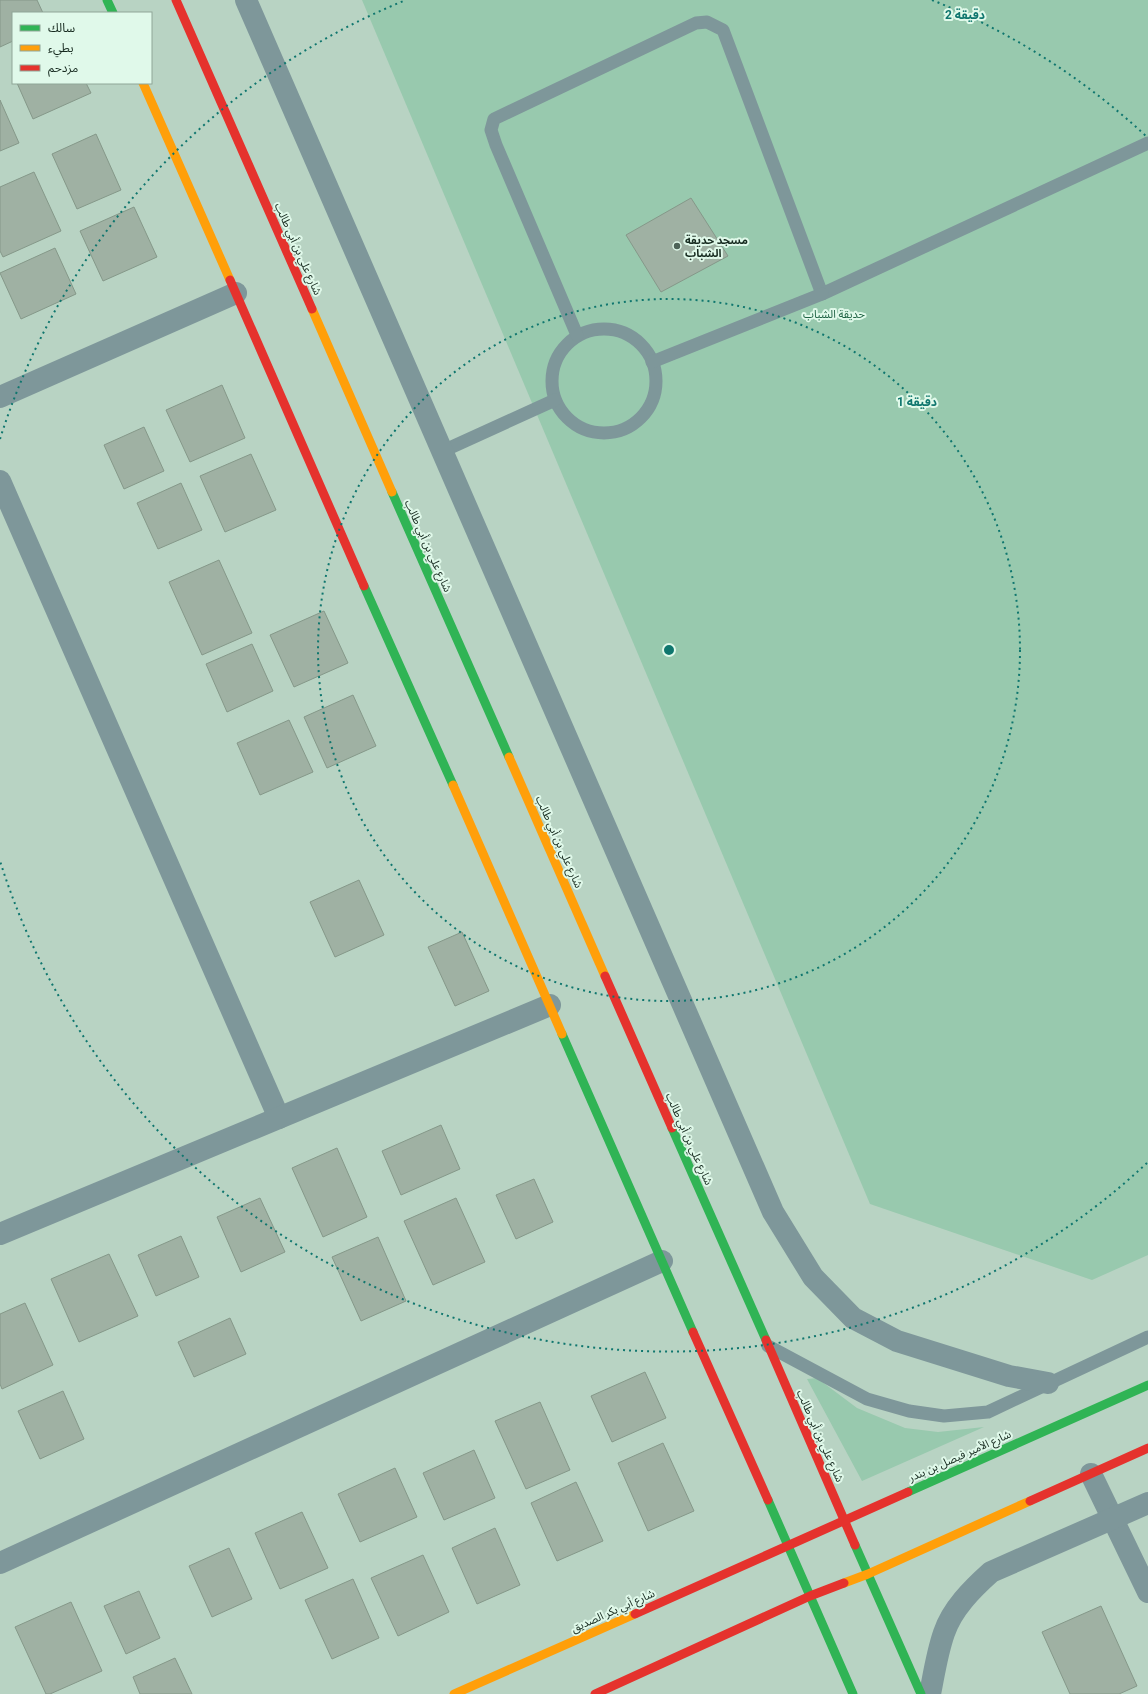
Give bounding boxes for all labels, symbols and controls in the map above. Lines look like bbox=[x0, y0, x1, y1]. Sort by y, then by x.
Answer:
text: 2 دقيقة bbox=[945, 8, 985, 22]
legend bbox=[12, 12, 152, 84]
text: سالك bbox=[48, 21, 75, 35]
text: بطيء bbox=[48, 41, 74, 58]
text: مزدحم bbox=[48, 61, 78, 77]
street label: شارع علي بن أبي طالب bbox=[270, 201, 325, 298]
place label: مسجد حديقة الشباب bbox=[685, 234, 748, 260]
marker: مسجد حديقة الشباب bbox=[672, 241, 682, 251]
park label: حديقة الشباب bbox=[803, 308, 865, 321]
text: 1 دقيقة bbox=[897, 395, 937, 409]
street label: شارع علي بن أبي طالب bbox=[400, 498, 455, 595]
centre of rings bbox=[662, 643, 676, 657]
street label: شارع علي بن أبي طالب bbox=[531, 794, 586, 891]
street label: شارع علي بن أبي طالب bbox=[661, 1091, 716, 1188]
street label: شارع علي بن أبي طالب bbox=[792, 1388, 847, 1485]
street label: شارع الأمير فيصل بن بندر bbox=[906, 1427, 1014, 1486]
street label: شارع أبي بكر الصديق bbox=[569, 1586, 658, 1638]

